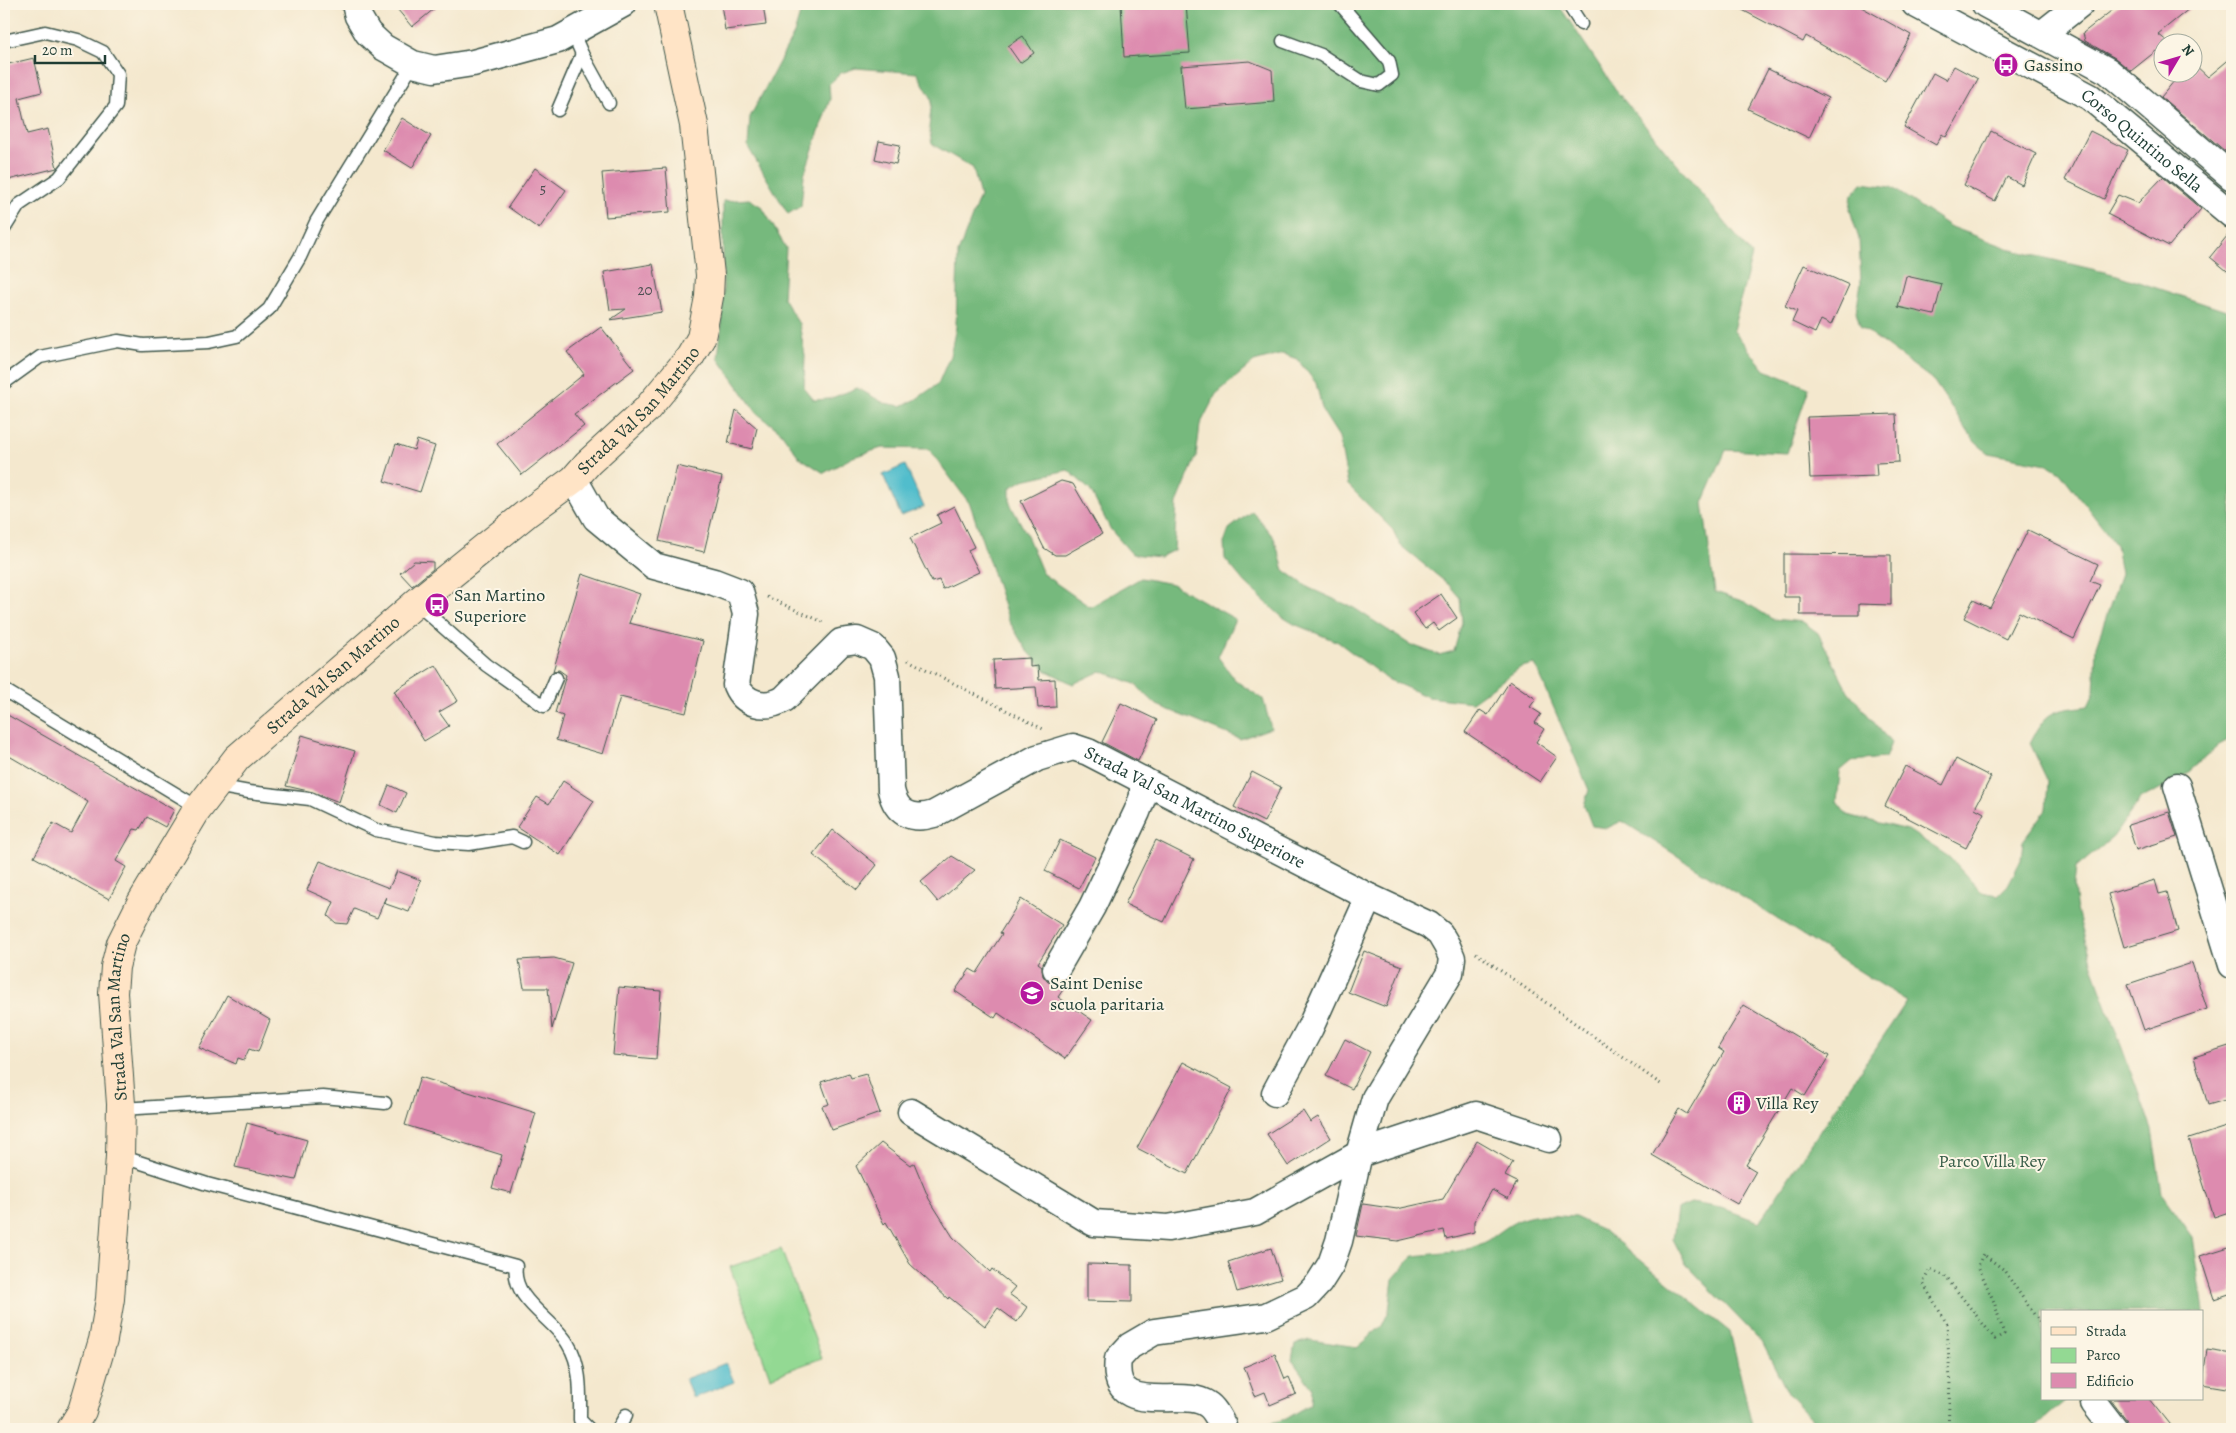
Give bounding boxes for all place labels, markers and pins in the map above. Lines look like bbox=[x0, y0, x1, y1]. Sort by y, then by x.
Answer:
bus stop icon: Gassino bbox=[1993, 52, 2019, 78]
place label: Gassino bbox=[2024, 53, 2083, 77]
place label: San Martino Superiore bbox=[454, 583, 545, 628]
bus stop icon: San Martino Superiore bbox=[424, 592, 450, 618]
place label: Saint Denise scuola paritaria bbox=[1050, 971, 1165, 1016]
school or university icon: Saint Denise scuola paritaria bbox=[1019, 980, 1045, 1006]
building icon: Villa Rey bbox=[1726, 1090, 1752, 1116]
place label: Villa Rey bbox=[1755, 1091, 1820, 1115]

